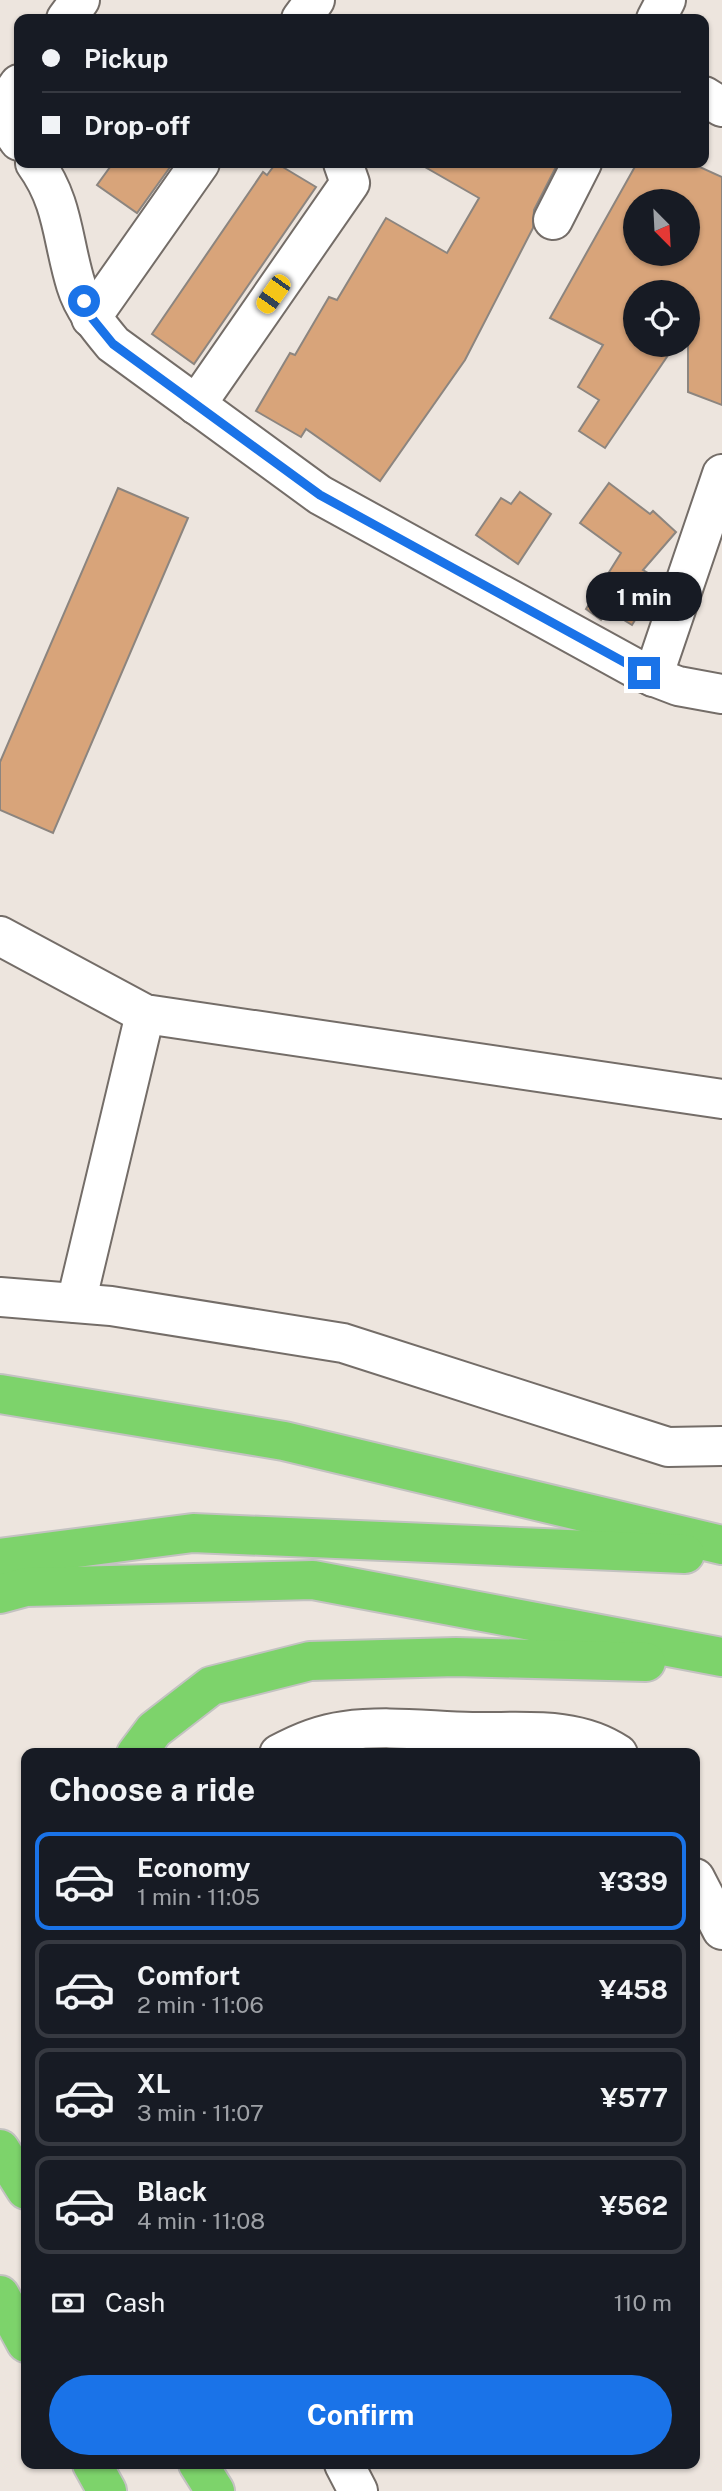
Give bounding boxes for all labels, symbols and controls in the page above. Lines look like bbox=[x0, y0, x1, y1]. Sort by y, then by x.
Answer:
text: Pickup bbox=[84, 43, 168, 74]
text: Drop-off bbox=[84, 110, 190, 141]
north arrow bbox=[623, 189, 700, 266]
map controls bbox=[623, 189, 700, 357]
car bbox=[253, 271, 294, 317]
button: locate bbox=[623, 280, 700, 357]
route start bbox=[68, 285, 100, 317]
callout: 1 min bbox=[586, 572, 702, 620]
text: 1 min bbox=[616, 583, 672, 610]
route end bbox=[628, 657, 660, 689]
text: Choose a ride bbox=[49, 1771, 255, 1808]
icon: car bbox=[53, 1850, 116, 1913]
text: Economy bbox=[137, 1852, 250, 1883]
text: ¥339 bbox=[599, 1866, 668, 1897]
text: 1 min · 11:05 bbox=[137, 1883, 260, 1910]
icon: car bbox=[53, 1958, 116, 2021]
text: Comfort bbox=[137, 1960, 240, 1991]
text: ¥458 bbox=[599, 1974, 668, 2005]
text: 2 min · 11:06 bbox=[137, 1991, 264, 2018]
icon: car bbox=[53, 2066, 116, 2129]
text: XL bbox=[137, 2068, 171, 2099]
text: ¥577 bbox=[601, 2082, 668, 2113]
text: 3 min · 11:07 bbox=[137, 2099, 264, 2126]
icon: car bbox=[53, 2174, 116, 2237]
text: Black bbox=[137, 2176, 207, 2207]
text: ¥562 bbox=[600, 2190, 668, 2221]
text: 4 min · 11:08 bbox=[137, 2207, 265, 2234]
icon: cash bbox=[49, 2284, 87, 2322]
text: Cash bbox=[105, 2287, 165, 2318]
text: 110 m bbox=[614, 2289, 672, 2316]
button: Confirm bbox=[49, 2375, 672, 2455]

